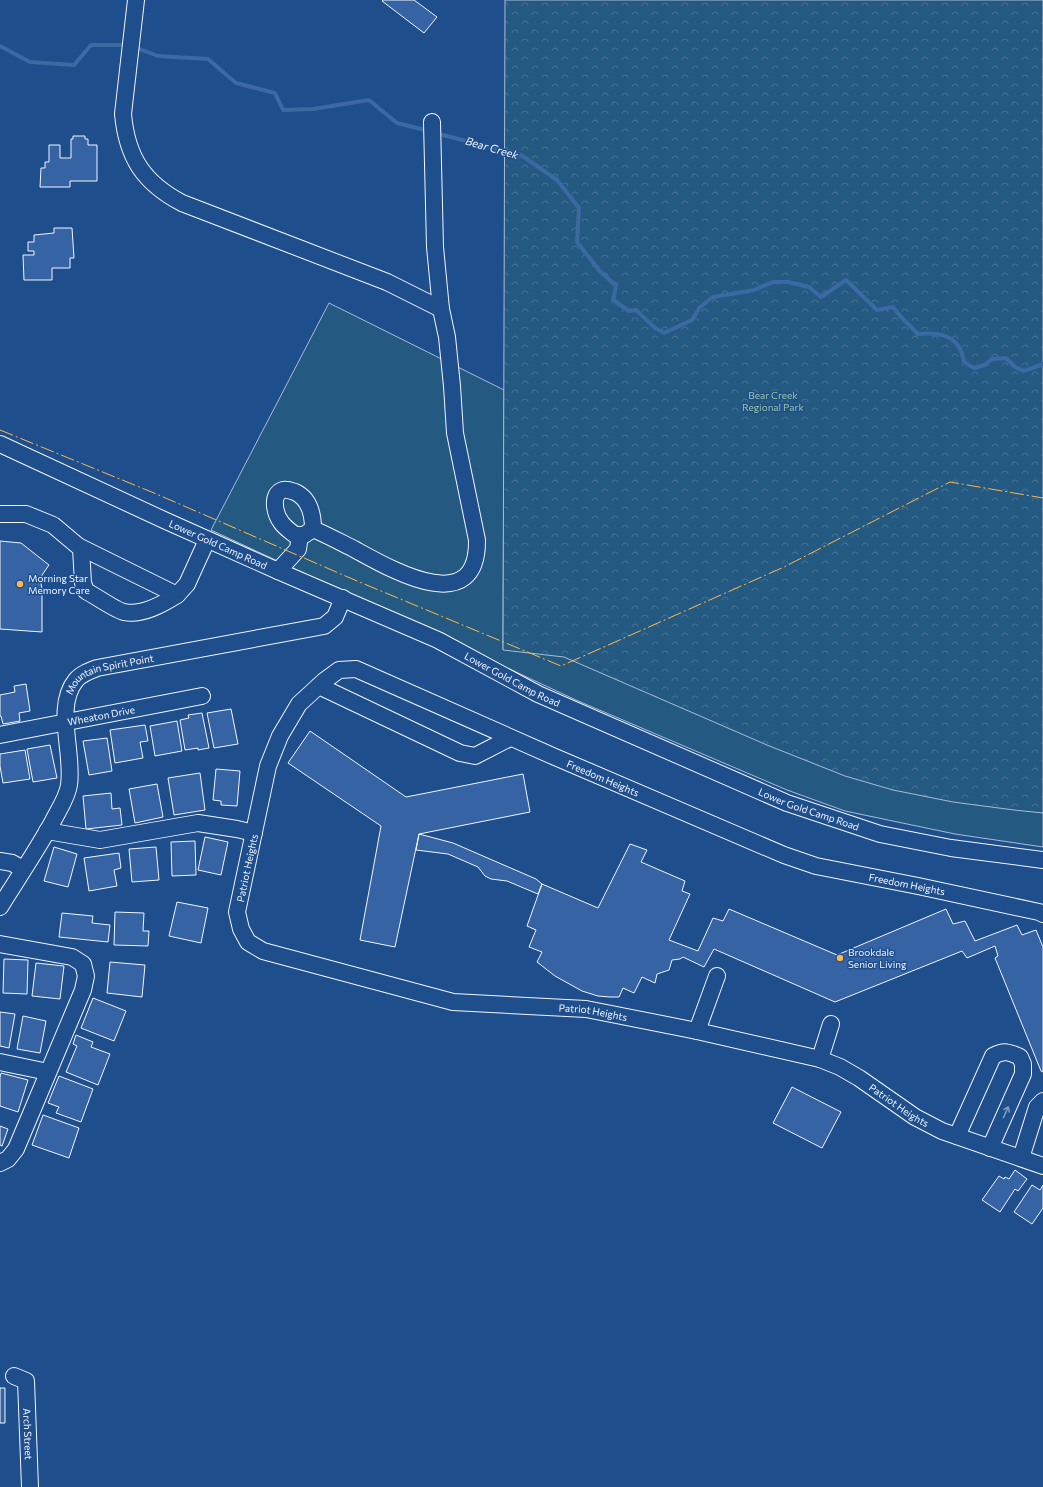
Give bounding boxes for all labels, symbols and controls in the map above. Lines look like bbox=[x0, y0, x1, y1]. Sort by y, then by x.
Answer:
water label: Bear Creek bbox=[464, 134, 521, 162]
park label: Bear Creek Regional Park bbox=[742, 389, 805, 413]
street label: Lower Gold Camp Road bbox=[167, 517, 269, 571]
place label: Morning Star Memory Care bbox=[28, 572, 90, 596]
marker: Morning Star Memory Care bbox=[15, 579, 25, 589]
street label: Lower Gold Camp Road bbox=[462, 649, 562, 709]
street label: Mountain Spirit Point bbox=[63, 652, 155, 696]
street label: Wheaton Drive bbox=[66, 703, 136, 728]
street label: Freedom Heights bbox=[565, 757, 641, 799]
street label: Lower Gold Camp Road bbox=[757, 785, 861, 833]
street label: Patriot Heights bbox=[234, 832, 260, 903]
street label: Freedom Heights bbox=[868, 871, 947, 897]
place label: Brookdale Senior Living bbox=[848, 946, 907, 970]
marker: Brookdale Senior Living bbox=[835, 953, 845, 963]
street label: Patriot Heights bbox=[558, 1002, 629, 1023]
street label: Patriot Heights bbox=[867, 1081, 931, 1129]
one-way arrow bbox=[1003, 1106, 1010, 1118]
street label: Arch Street bbox=[21, 1408, 35, 1460]

